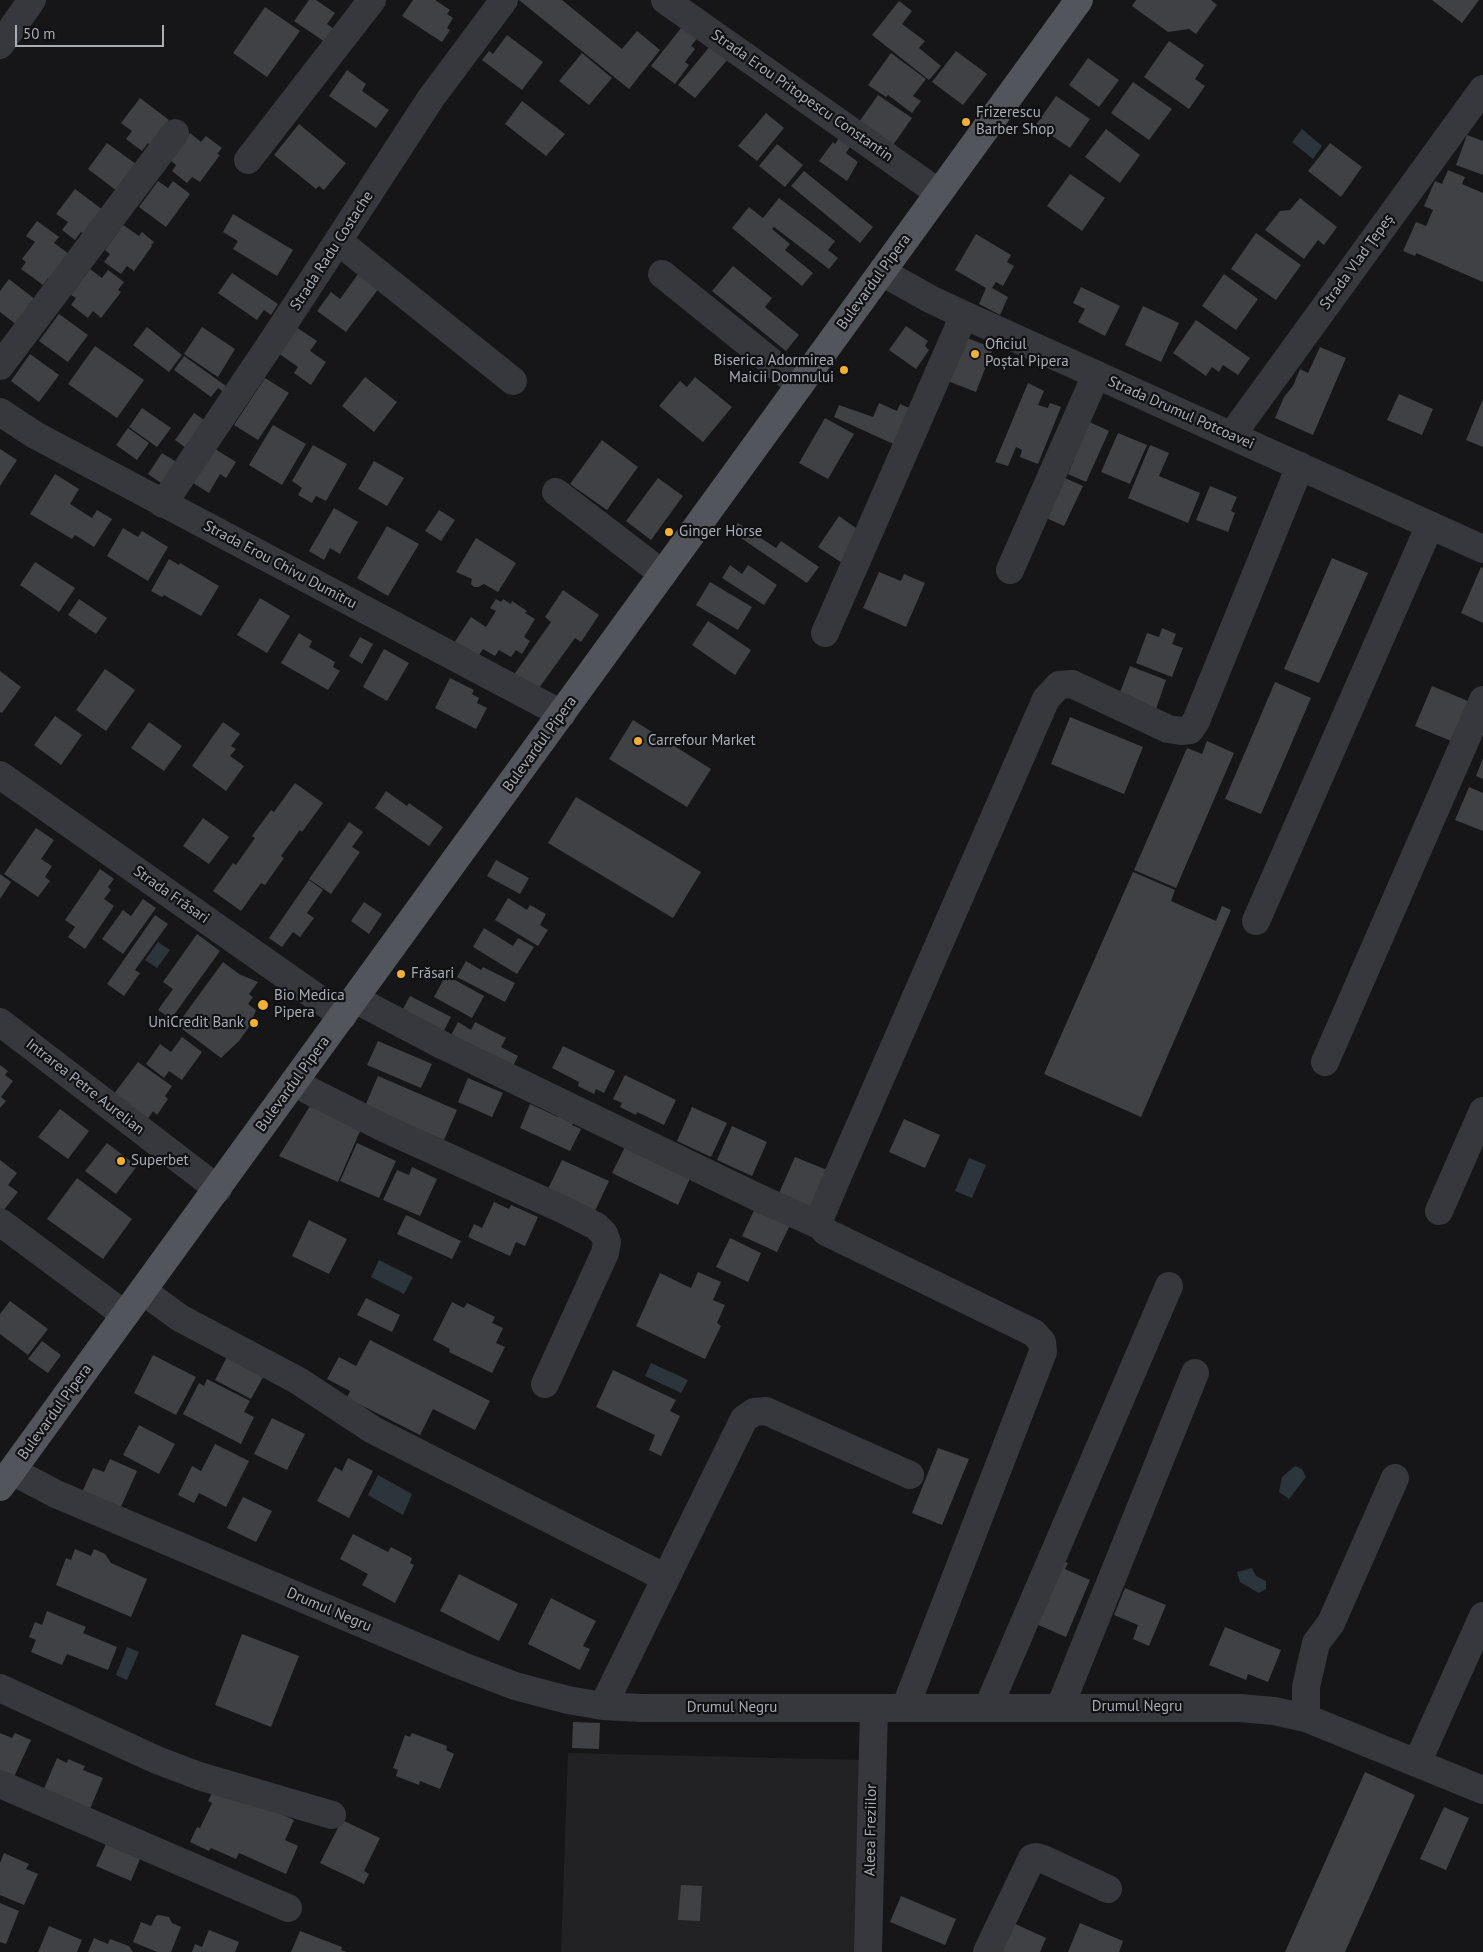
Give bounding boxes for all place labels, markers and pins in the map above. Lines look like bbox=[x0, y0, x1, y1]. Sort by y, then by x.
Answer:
place label: Frizerescu Barber Shop bbox=[976, 104, 1054, 139]
marker: Frizerescu Barber Shop bbox=[960, 116, 972, 128]
place label: Oficiul Poștal Pipera bbox=[985, 336, 1069, 371]
marker: Oficiul Poștal Pipera bbox=[969, 348, 981, 360]
place label: Biserica Adormirea Maicii Domnului bbox=[714, 352, 834, 387]
marker: Biserica Adormirea Maicii Domnului bbox=[838, 364, 850, 376]
place label: Ginger Horse bbox=[679, 523, 762, 541]
marker: Ginger Horse bbox=[663, 526, 675, 538]
place label: Carrefour Market bbox=[648, 732, 756, 750]
marker: Carrefour Market bbox=[632, 735, 644, 747]
place label: Frăsari bbox=[411, 965, 454, 983]
marker: Frăsari bbox=[395, 968, 407, 980]
place label: Bio Medica Pipera bbox=[274, 987, 345, 1022]
marker: Bio Medica Pipera bbox=[256, 998, 270, 1012]
place label: UniCredit Bank bbox=[148, 1014, 244, 1032]
marker: UniCredit Bank bbox=[248, 1017, 260, 1029]
place label: Superbet bbox=[131, 1152, 189, 1170]
marker: Superbet bbox=[115, 1155, 127, 1167]

